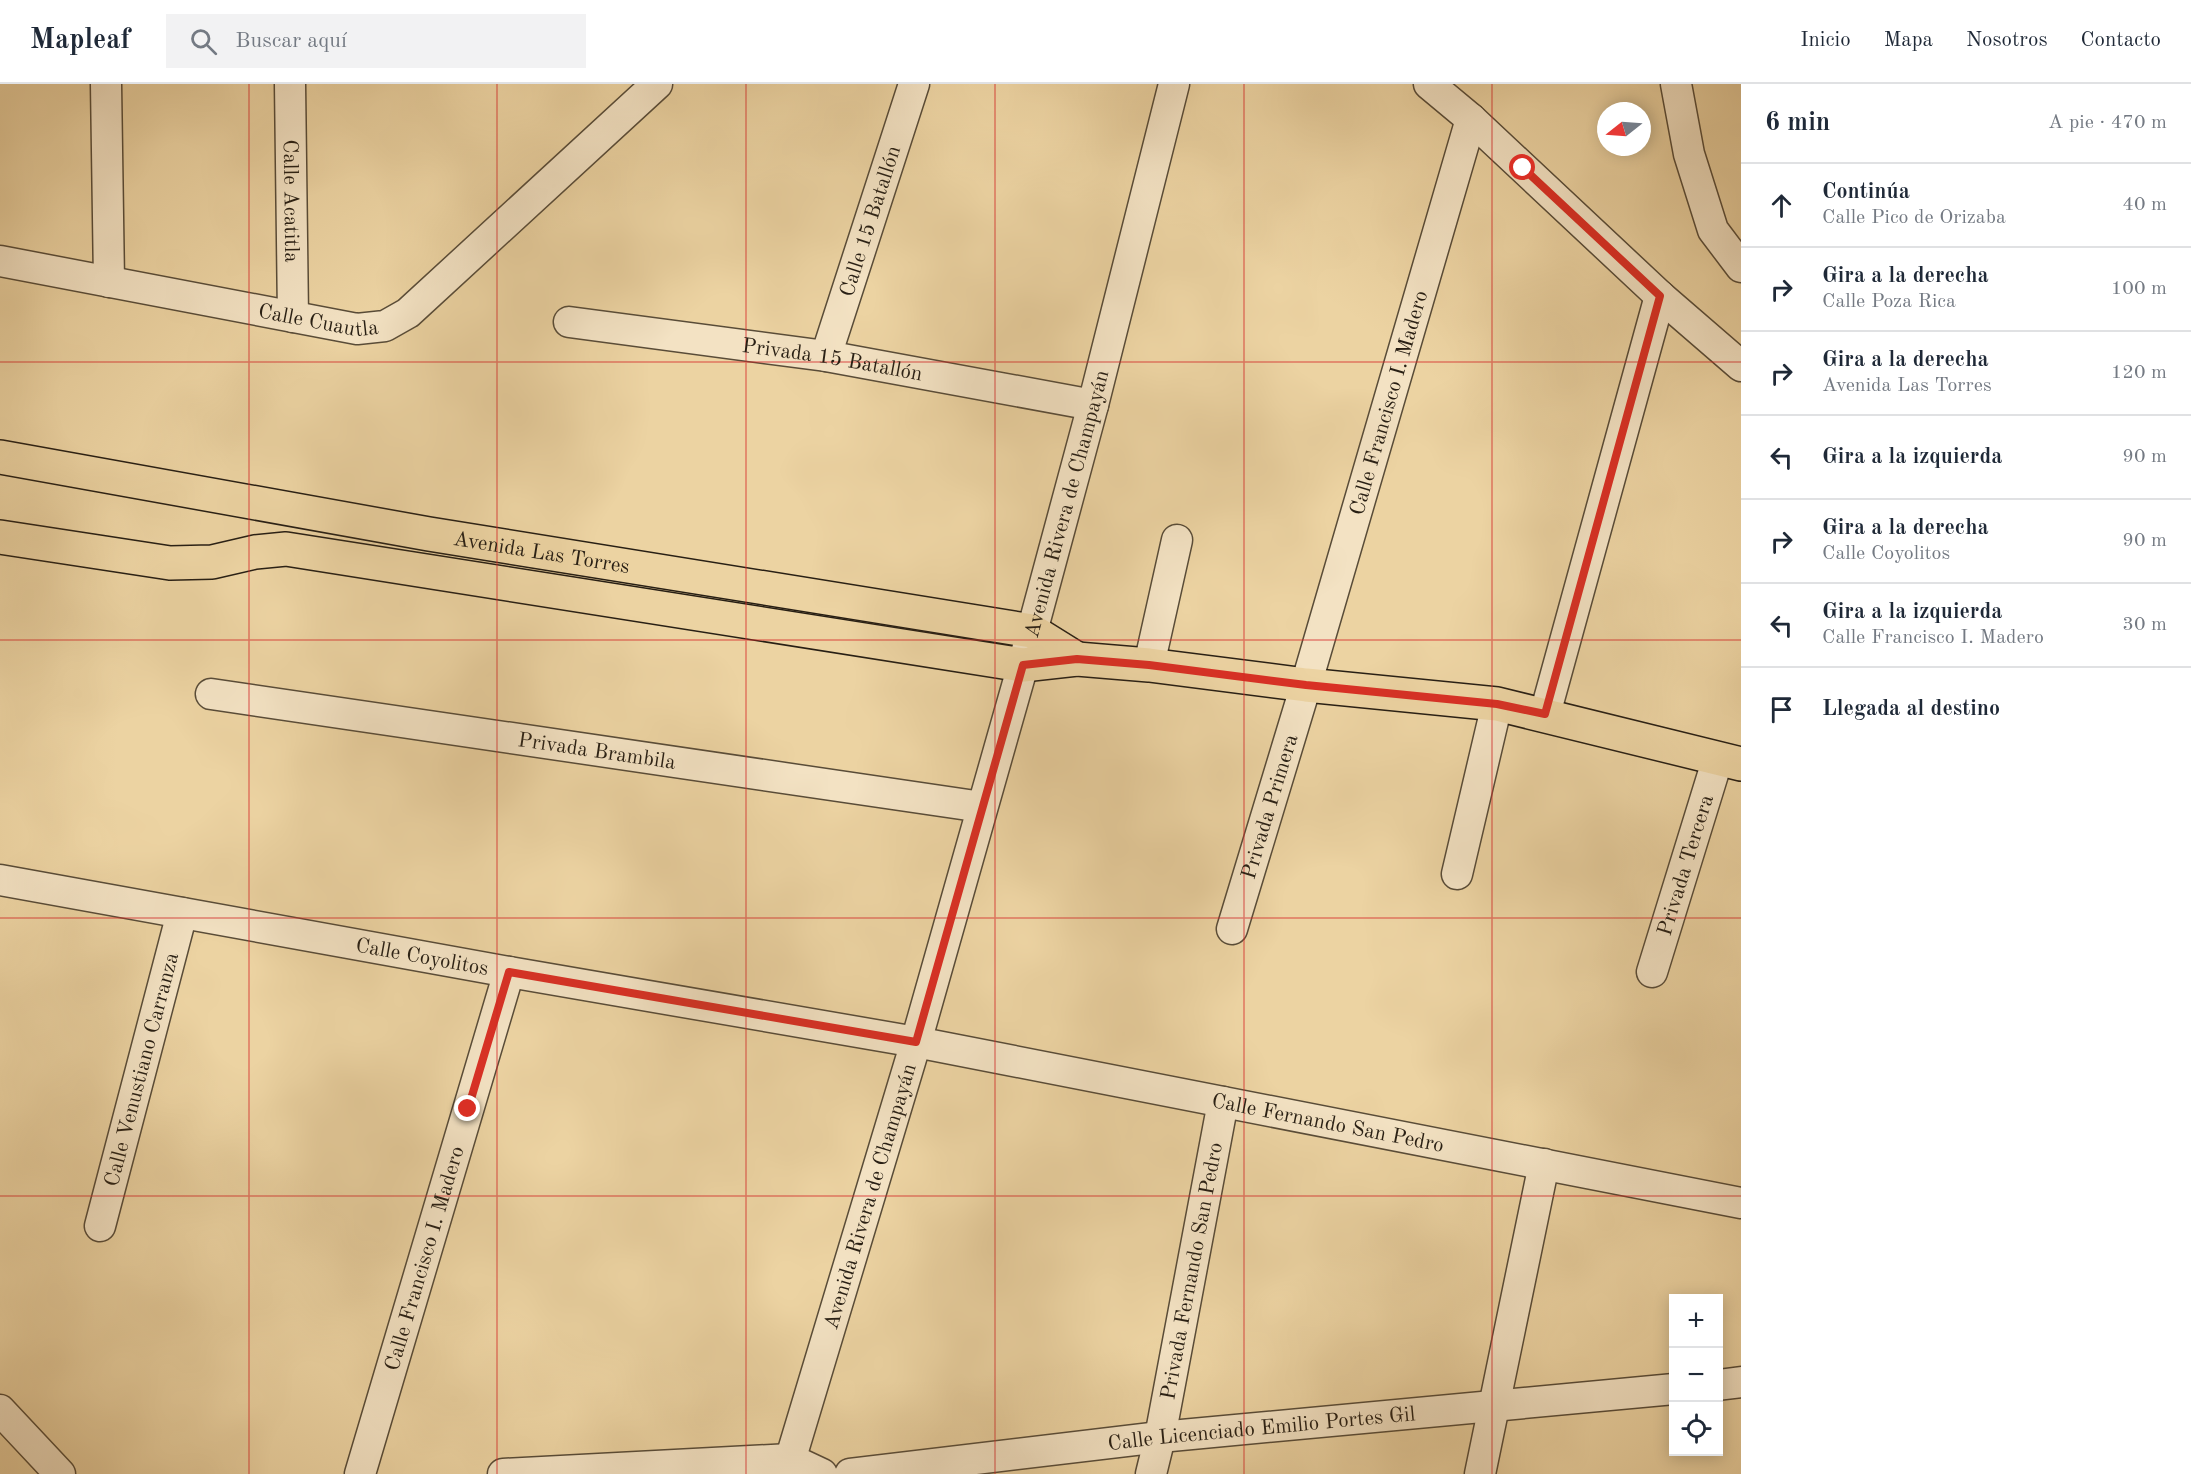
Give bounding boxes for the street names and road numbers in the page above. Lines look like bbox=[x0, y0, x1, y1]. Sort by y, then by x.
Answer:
street label: Calle Acatitla bbox=[279, 139, 301, 263]
street label: Calle 15 Batallón bbox=[837, 143, 905, 299]
street label: Calle Francisco I. Madero bbox=[1347, 288, 1432, 518]
street label: Calle Cuautla bbox=[256, 301, 380, 341]
street label: Privada 15 Batallón bbox=[741, 336, 924, 386]
street label: Avenida Rivera de Champayán bbox=[1022, 368, 1113, 640]
street label: Avenida Las Torres bbox=[452, 529, 631, 578]
street label: Privada Brambila bbox=[516, 730, 677, 774]
street label: Privada Primera bbox=[1239, 732, 1302, 882]
street label: Privada Tercera bbox=[1655, 792, 1718, 938]
street label: Calle Coyolitos bbox=[354, 935, 490, 980]
street label: Calle Venustiano Carranza bbox=[102, 950, 183, 1189]
street label: Avenida Rivera de Champayán bbox=[821, 1061, 921, 1332]
street label: Calle Fernando San Pedro bbox=[1210, 1091, 1446, 1157]
street label: Privada Fernando San Pedro bbox=[1158, 1141, 1227, 1402]
street label: Calle Francisco I. Madero bbox=[382, 1144, 469, 1373]
street label: Calle Licenciado Emilio Portes Gil bbox=[1107, 1404, 1417, 1455]

